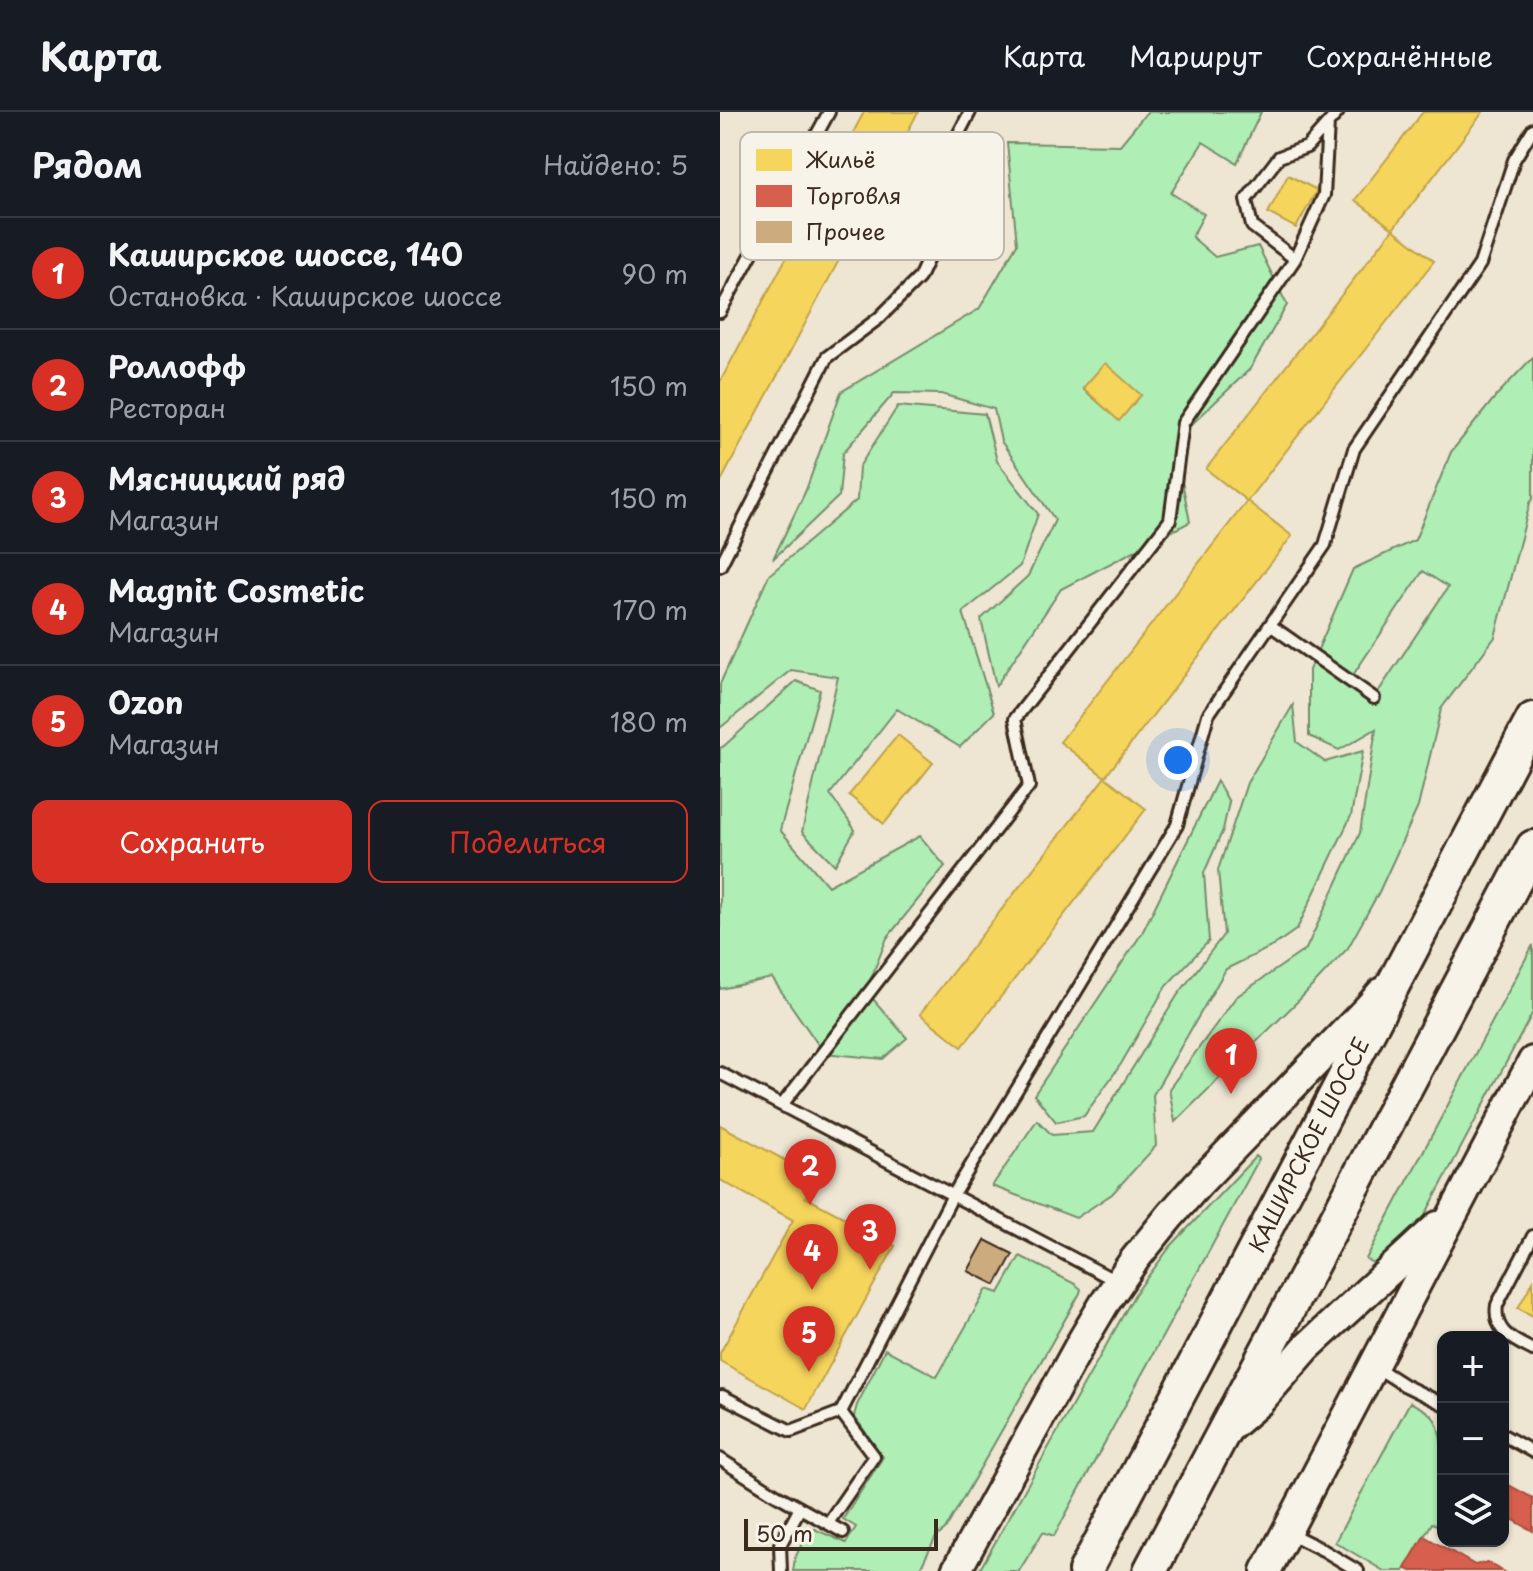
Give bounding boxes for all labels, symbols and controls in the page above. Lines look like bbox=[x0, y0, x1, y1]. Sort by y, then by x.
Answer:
text: Карта bbox=[40, 27, 162, 84]
text: Карта bbox=[1003, 34, 1085, 77]
text: Маршрут bbox=[1129, 34, 1262, 77]
text: Сохранённые bbox=[1306, 34, 1493, 77]
legend bbox=[740, 132, 1004, 260]
text: Рядом bbox=[32, 138, 143, 190]
text: Жильё bbox=[805, 142, 875, 175]
text: Найдено: 5 bbox=[543, 145, 688, 184]
text: Торговля bbox=[806, 178, 901, 211]
text: Прочее bbox=[806, 214, 886, 247]
text: Каширское шоссе, 140 bbox=[108, 231, 463, 276]
text: 1 bbox=[52, 254, 64, 293]
text: 90 m bbox=[621, 254, 688, 293]
text: Остановка · Каширское шоссе bbox=[108, 276, 502, 315]
text: Роллофф bbox=[108, 343, 246, 388]
text: 2 bbox=[49, 366, 67, 405]
text: 150 m bbox=[610, 366, 688, 405]
text: Ресторан bbox=[108, 388, 226, 427]
text: Мясницкий ряд bbox=[108, 455, 345, 500]
text: 3 bbox=[49, 478, 67, 517]
text: 150 m bbox=[610, 478, 688, 517]
text: Магазин bbox=[108, 500, 219, 539]
text: Magnit Cosmetic bbox=[108, 567, 365, 612]
text: 4 bbox=[49, 590, 67, 629]
text: 170 m bbox=[613, 590, 688, 629]
text: Магазин bbox=[108, 612, 219, 651]
text: Ozon bbox=[108, 679, 183, 724]
text: 5 bbox=[50, 702, 66, 741]
text: 180 m bbox=[610, 702, 688, 741]
text: Магазин bbox=[108, 724, 219, 763]
your location bbox=[1158, 740, 1198, 780]
button: Сохранить bbox=[32, 800, 352, 883]
button: Поделиться bbox=[368, 800, 688, 883]
pin: 1 bbox=[1205, 1028, 1257, 1094]
street label: КАШИРСКОЕ ШОССЕ bbox=[1239, 1031, 1376, 1258]
pin: 2 bbox=[784, 1139, 836, 1205]
pin: 3 bbox=[844, 1204, 896, 1270]
pin: 4 bbox=[786, 1224, 838, 1290]
pin: 5 bbox=[783, 1306, 835, 1372]
map controls bbox=[1437, 1331, 1509, 1547]
button: + bbox=[1437, 1331, 1509, 1403]
button: − bbox=[1437, 1403, 1509, 1475]
button: layers bbox=[1437, 1475, 1509, 1547]
scale bar bbox=[744, 1515, 938, 1551]
text: 50 m bbox=[756, 1516, 813, 1549]

